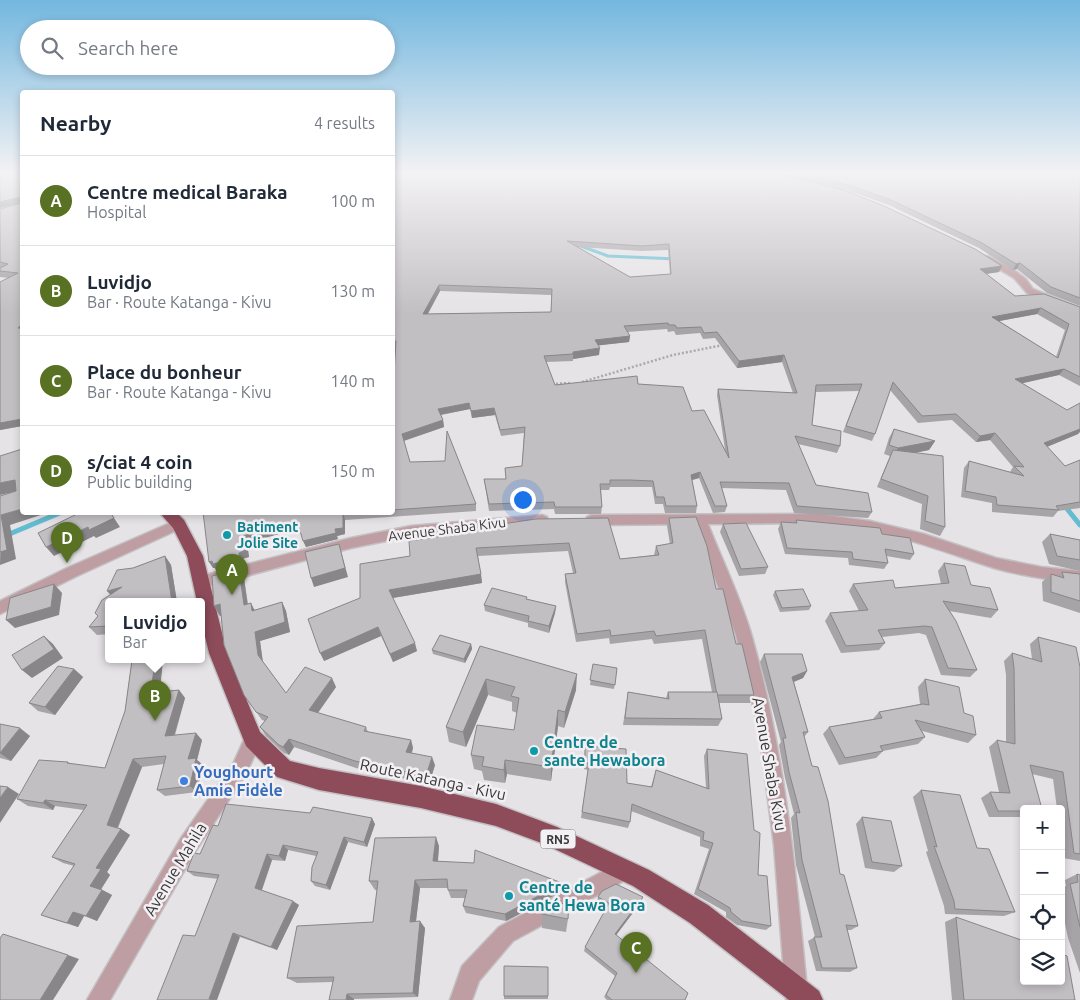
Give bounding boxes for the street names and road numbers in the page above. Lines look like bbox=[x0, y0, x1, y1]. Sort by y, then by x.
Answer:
street label: Avenue Shaba Kivu bbox=[387, 514, 507, 544]
street label: Avenue Shaba Kivu bbox=[749, 696, 791, 832]
street label: Route Katanga - Kivu bbox=[358, 755, 508, 803]
street label: Avenue Mahila bbox=[140, 819, 210, 919]
road number: RN5 bbox=[540, 830, 576, 849]

